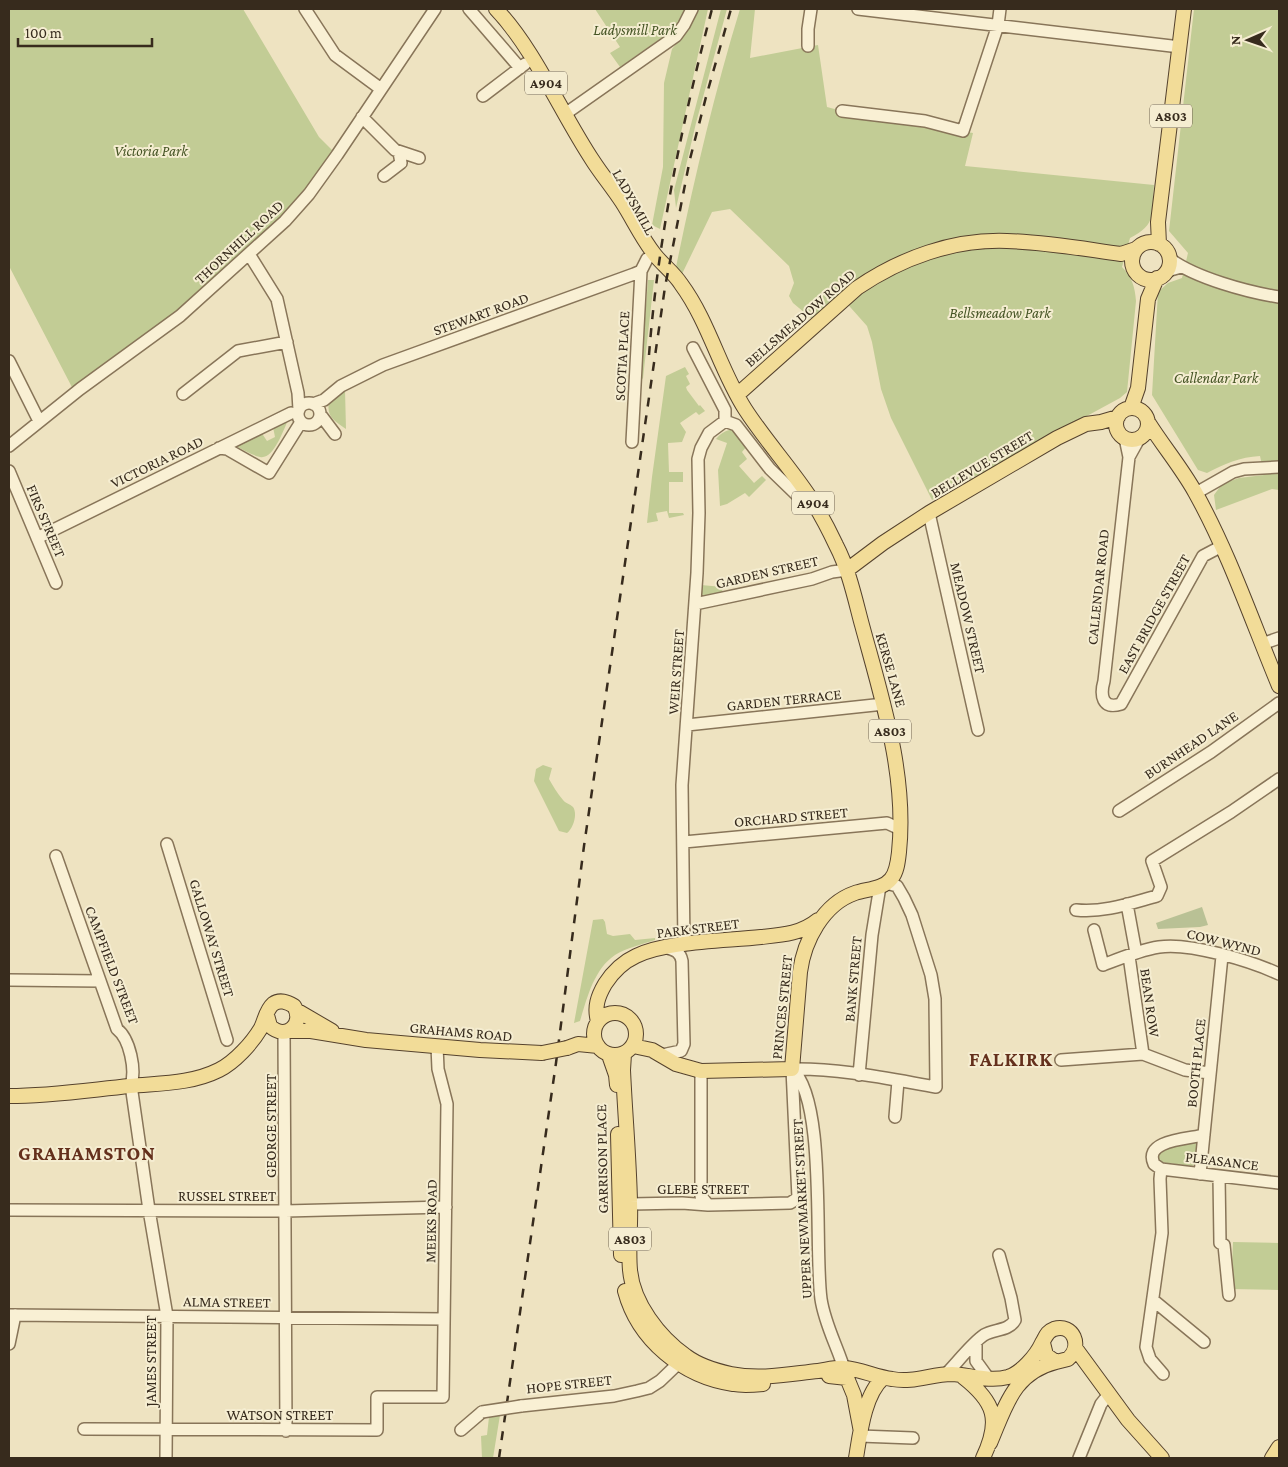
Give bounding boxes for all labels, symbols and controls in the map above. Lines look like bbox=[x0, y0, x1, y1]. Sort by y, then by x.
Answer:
scale bar bbox=[18, 15, 151, 47]
north arrow bbox=[1223, 15, 1273, 65]
park label: Ladysmill Park bbox=[593, 22, 678, 39]
text: 100 m bbox=[25, 25, 62, 41]
text: N bbox=[1227, 35, 1243, 46]
road number: A904 bbox=[525, 72, 567, 95]
road number: A803 bbox=[1150, 104, 1192, 128]
park label: Victoria Park bbox=[114, 143, 189, 159]
street label: LADYSMILL bbox=[609, 167, 659, 238]
street label: THORNHILL ROAD bbox=[191, 197, 287, 287]
street label: BELLSMEADOW ROAD bbox=[742, 266, 858, 370]
street label: STEWART ROAD bbox=[431, 289, 531, 339]
park label: Bellsmeadow Park bbox=[949, 305, 1052, 321]
street label: SCOTIA PLACE bbox=[612, 311, 632, 401]
park label: Callendar Park bbox=[1174, 370, 1260, 386]
street label: BELLEVUE STREET bbox=[928, 427, 1036, 501]
street label: VICTORIA ROAD bbox=[108, 433, 206, 491]
street label: FIRS STREET bbox=[23, 482, 69, 560]
road number: A904 bbox=[792, 492, 834, 514]
street label: CALLENDAR ROAD bbox=[1084, 528, 1112, 646]
street label: GARDEN STREET bbox=[714, 552, 820, 592]
street label: EAST BRIDGE STREET bbox=[1115, 552, 1193, 676]
street label: MEADOW STREET bbox=[947, 561, 989, 675]
street label: WEIR STREET bbox=[665, 629, 687, 715]
street label: KERSE LANE bbox=[873, 631, 909, 709]
street label: GARDEN TERRACE bbox=[726, 686, 842, 714]
street label: BURNHEAD LANE bbox=[1141, 708, 1241, 782]
road number: A803 bbox=[869, 719, 911, 742]
street label: ORCHARD STREET bbox=[733, 804, 849, 830]
street label: GALLOWAY STREET bbox=[186, 877, 238, 999]
street label: CAMPFIELD STREET bbox=[82, 904, 142, 1026]
street label: PARK STREET bbox=[656, 915, 740, 941]
street label: COW WYND bbox=[1185, 925, 1263, 959]
street label: BANK STREET bbox=[841, 936, 865, 1022]
street label: PRINCES STREET bbox=[769, 954, 795, 1060]
street label: BEAN ROW bbox=[1137, 968, 1163, 1039]
street label: BOOTH PLACE bbox=[1183, 1018, 1209, 1108]
street label: GRAHAMS ROAD bbox=[409, 1020, 513, 1044]
district label: FALKIRK bbox=[969, 1048, 1053, 1070]
street label: GEORGE STREET bbox=[263, 1074, 279, 1178]
street label: GARRISON PLACE bbox=[593, 1104, 611, 1214]
street label: UPPER NEWMARKET STREET bbox=[789, 1118, 815, 1300]
district label: GRAHAMSTON bbox=[18, 1142, 156, 1164]
street label: PLEASANCE bbox=[1184, 1149, 1260, 1173]
street label: MEEKS ROAD bbox=[422, 1179, 440, 1263]
street label: GLEBE STREET bbox=[657, 1181, 749, 1197]
street label: RUSSEL STREET bbox=[178, 1188, 276, 1204]
road number: A803 bbox=[609, 1228, 651, 1250]
street label: ALMA STREET bbox=[183, 1293, 271, 1311]
street label: JAMES STREET bbox=[143, 1315, 160, 1409]
street label: HOPE STREET bbox=[525, 1372, 613, 1396]
street label: WATSON STREET bbox=[227, 1407, 333, 1423]

